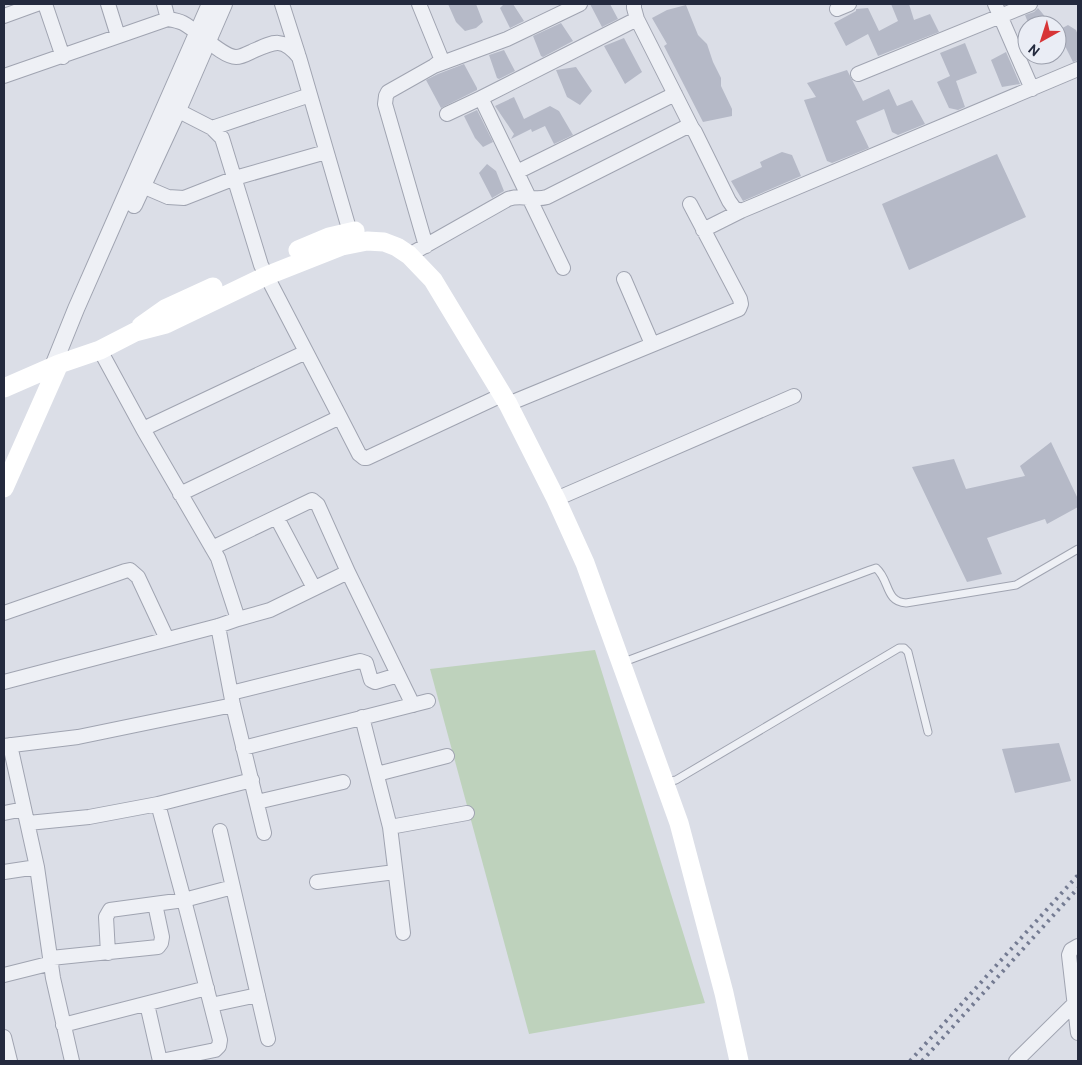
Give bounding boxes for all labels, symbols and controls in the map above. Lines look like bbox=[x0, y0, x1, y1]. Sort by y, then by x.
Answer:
north arrow bbox=[1017, 15, 1067, 65]
text: N bbox=[1026, 39, 1044, 59]

